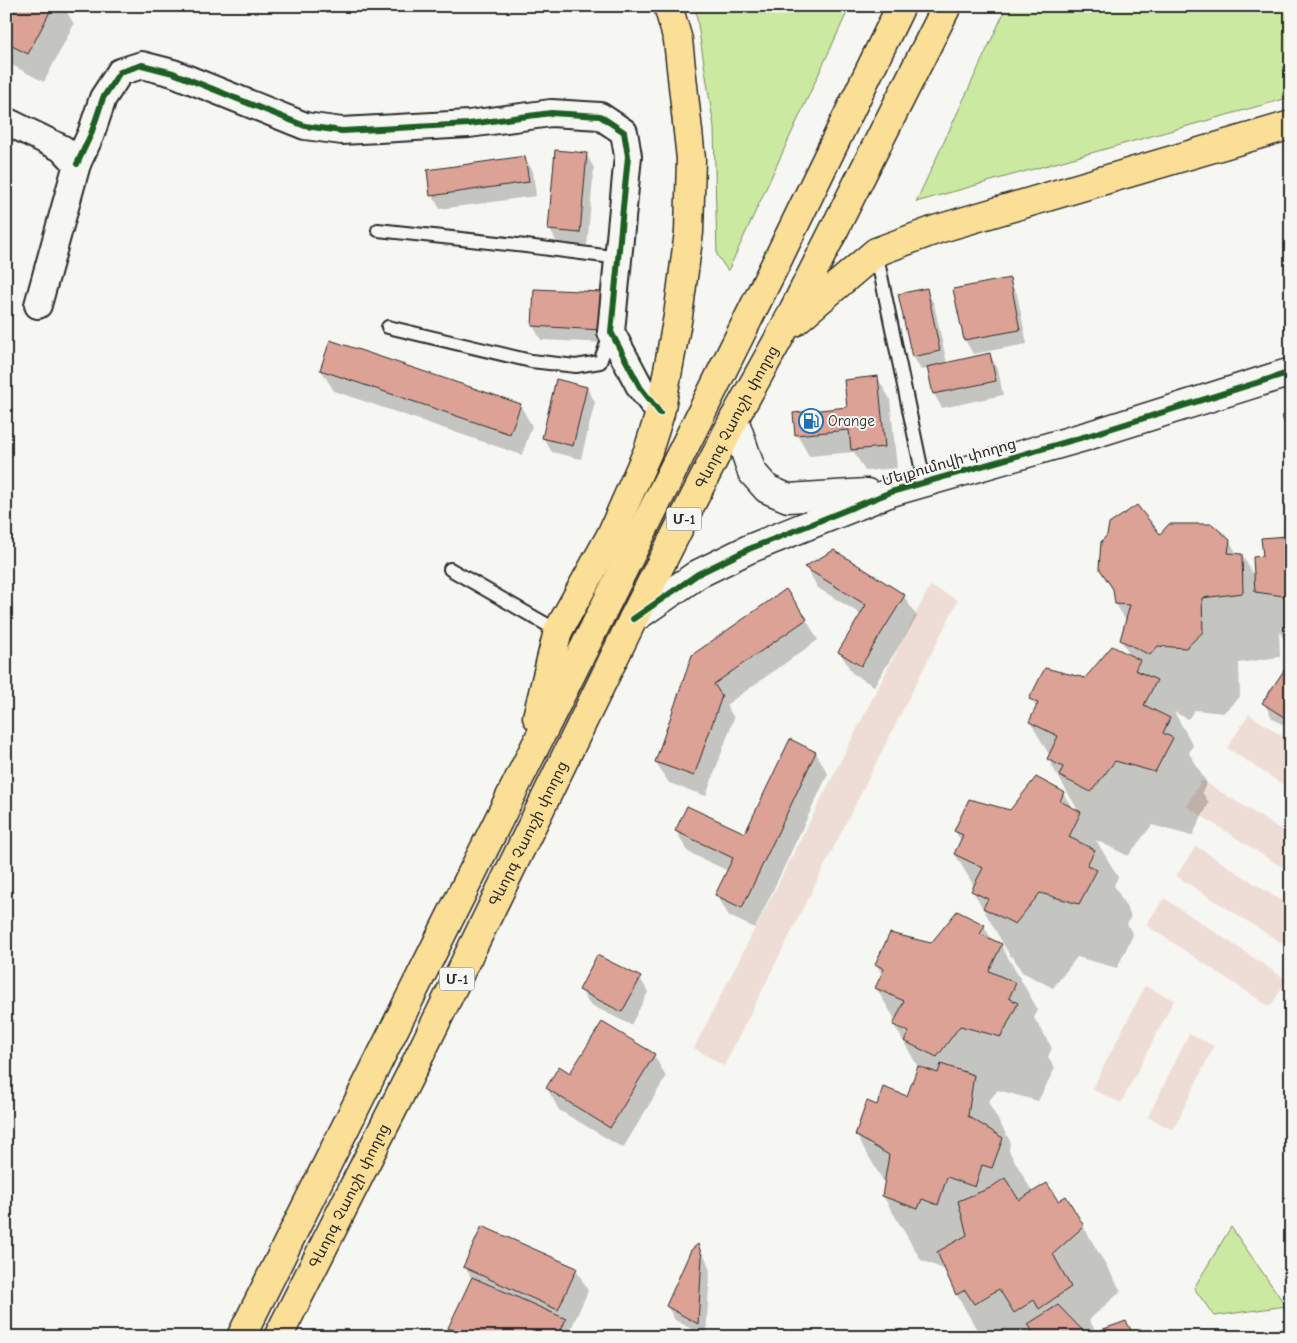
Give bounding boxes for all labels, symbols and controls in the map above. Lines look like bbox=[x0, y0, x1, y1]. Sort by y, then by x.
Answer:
street label: Գևորգ Չաուշի փողոց bbox=[691, 342, 782, 492]
fuel station icon: Orange bbox=[798, 408, 824, 434]
place label: Orange bbox=[828, 412, 875, 430]
street label: Մելքումովի փողոց bbox=[880, 434, 1018, 490]
road number: Մ-1 bbox=[666, 508, 702, 530]
street label: Գևորգ Չաուշի փողոց bbox=[485, 758, 571, 909]
road number: Մ-1 bbox=[440, 968, 474, 991]
street label: Գևորգ Չաուշի փողոց bbox=[305, 1121, 393, 1271]

